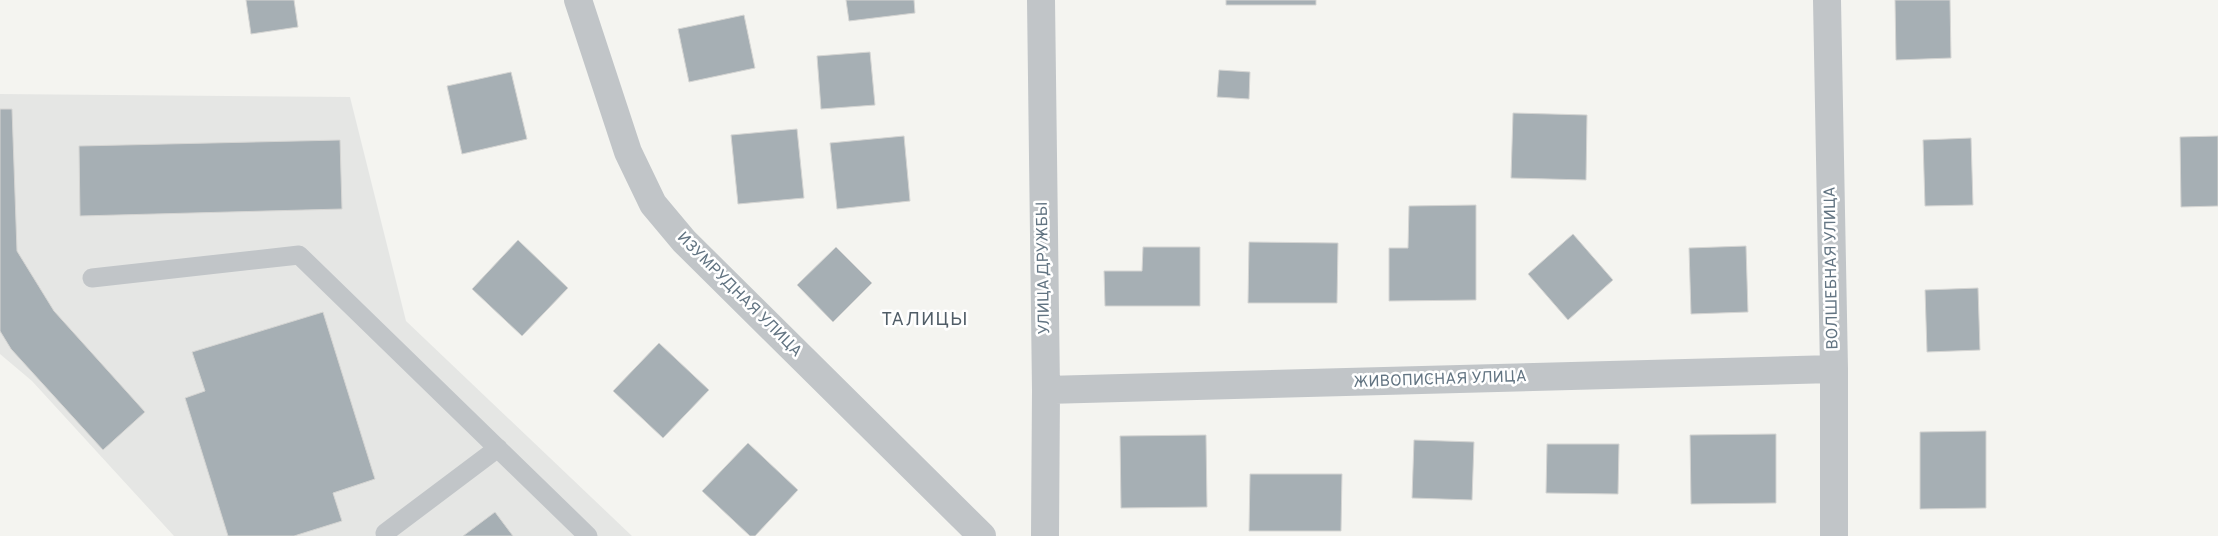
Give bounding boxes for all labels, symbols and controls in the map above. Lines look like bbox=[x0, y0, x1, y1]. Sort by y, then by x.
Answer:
street label: ВОЛШЕБНАЯ УЛИЦА bbox=[1821, 186, 1843, 350]
street label: УЛИЦА ДРУЖБЫ bbox=[1033, 201, 1055, 335]
street label: ИЗУМРУДНАЯ УЛИЦА bbox=[672, 228, 806, 362]
district label: ТАЛИЦЫ bbox=[881, 308, 969, 332]
street label: ЖИВОПИСНАЯ УЛИЦА bbox=[1353, 367, 1527, 393]

